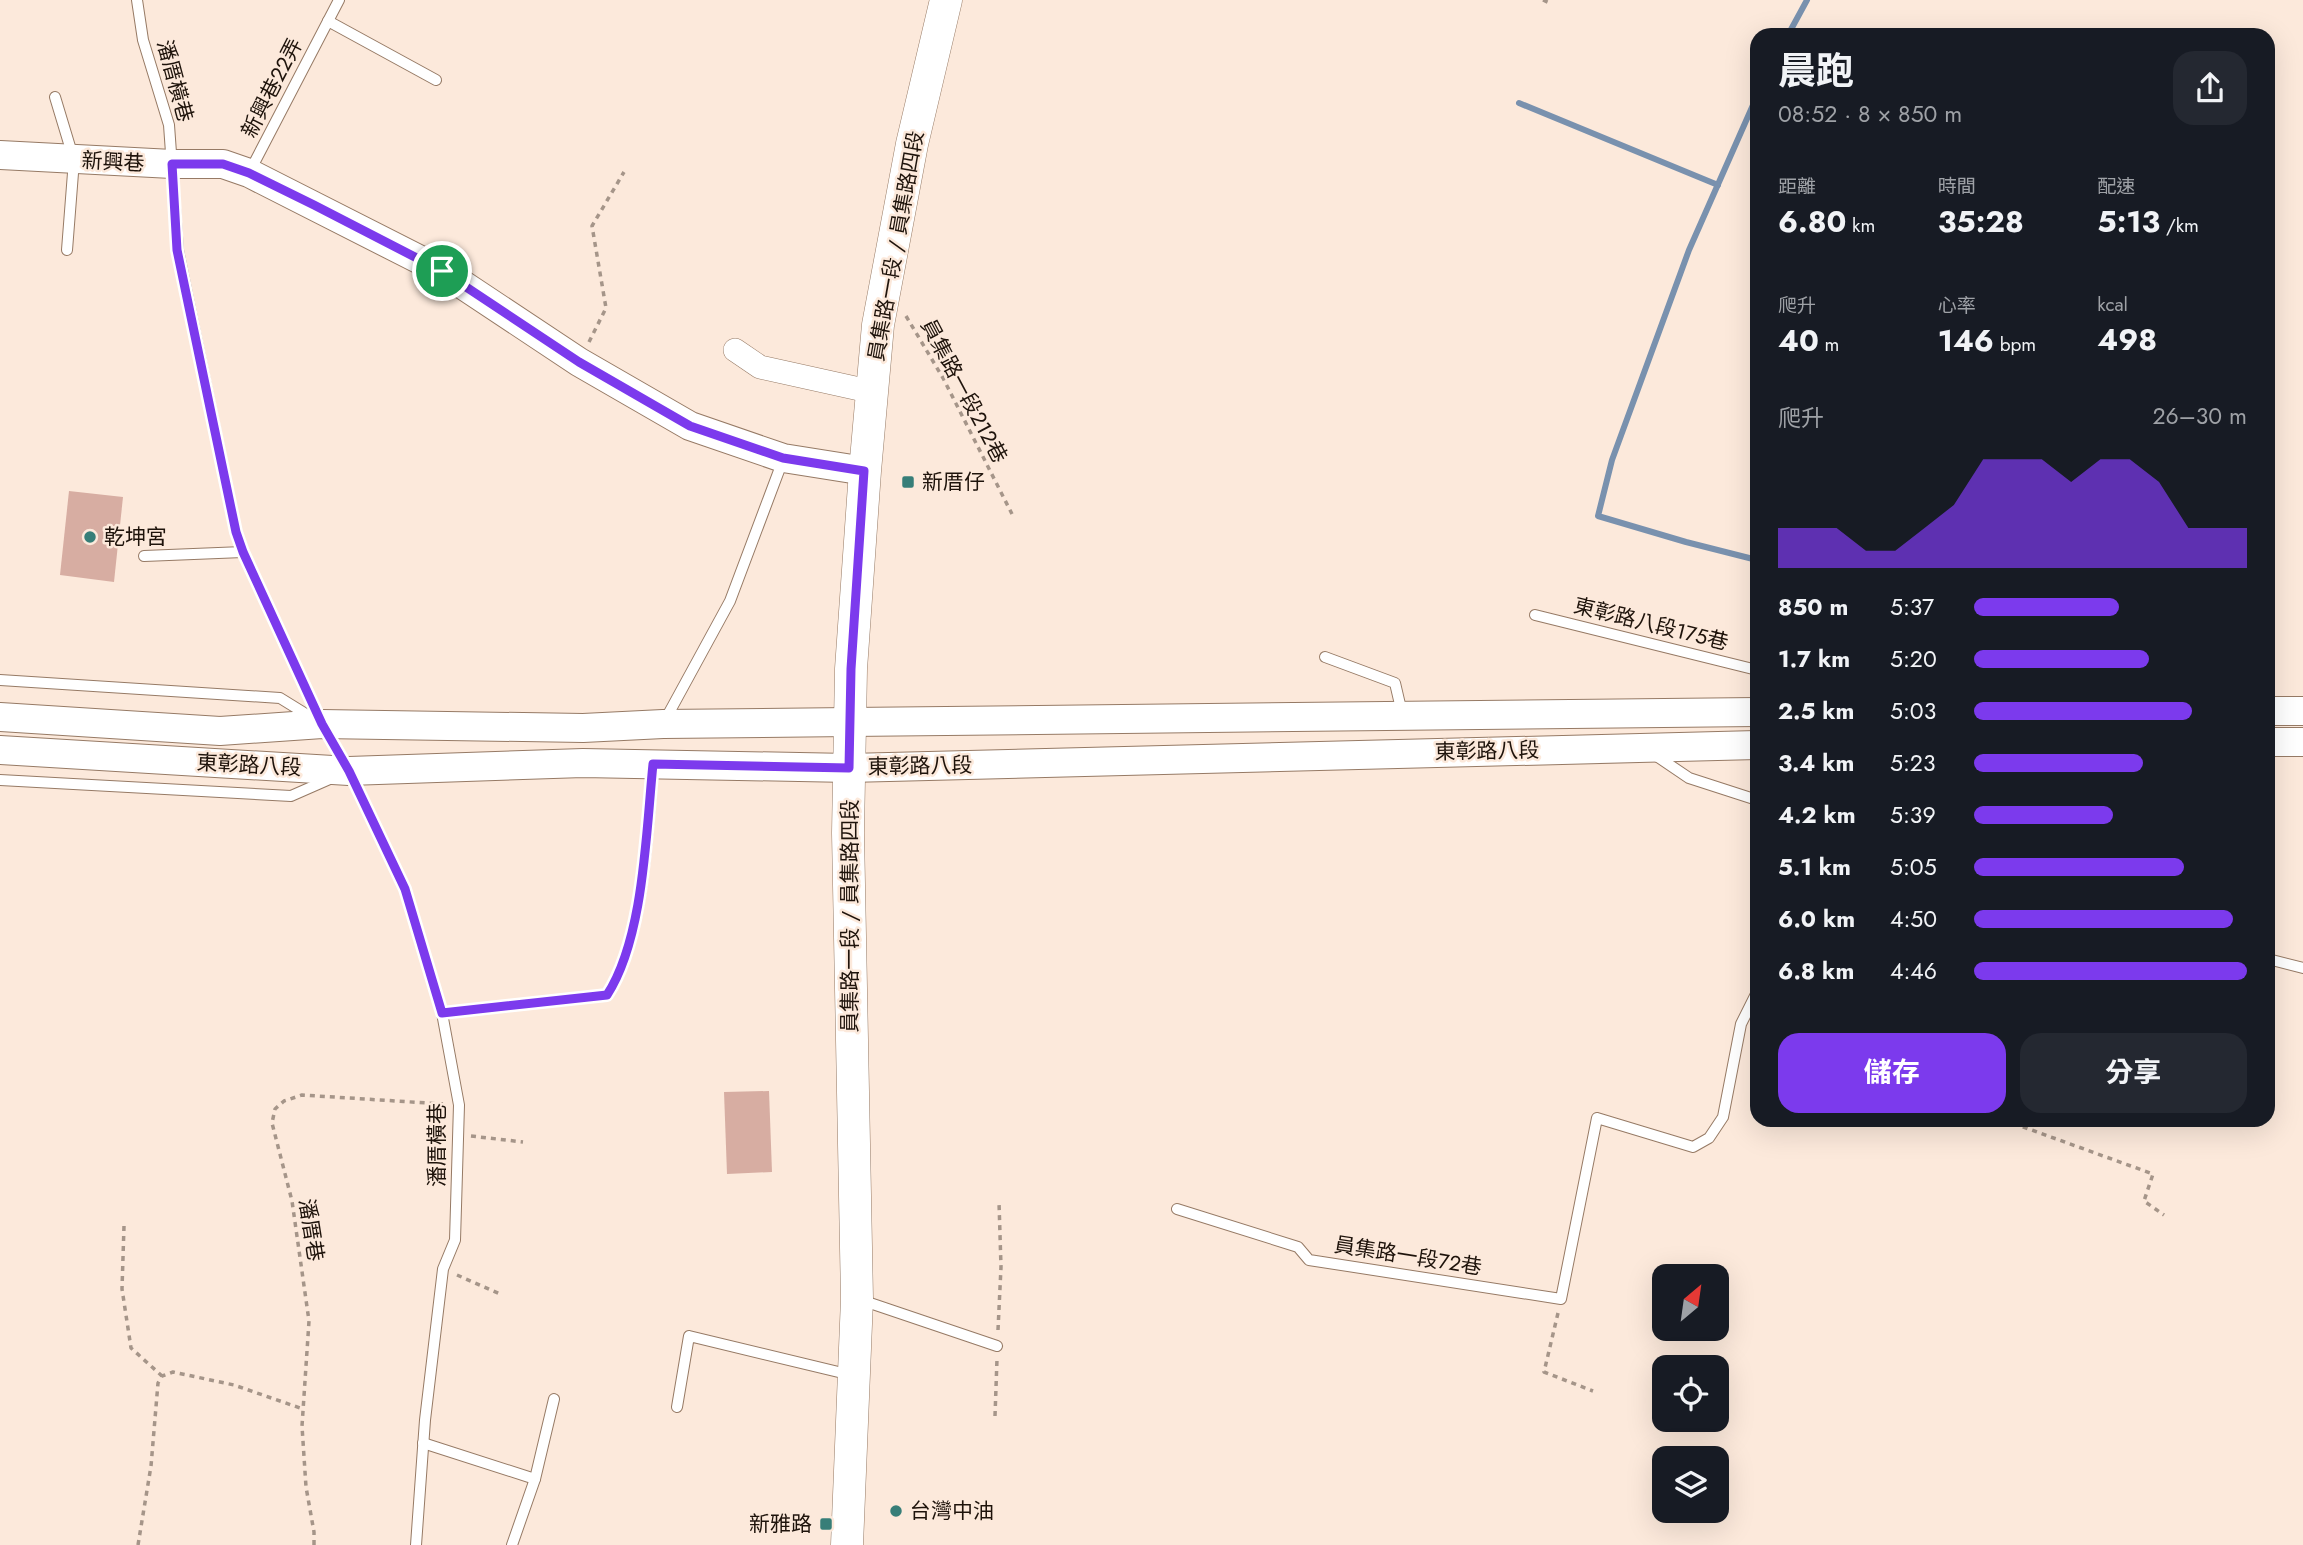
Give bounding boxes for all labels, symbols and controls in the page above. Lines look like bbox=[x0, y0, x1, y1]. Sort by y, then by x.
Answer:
street label: 新興巷22弄 bbox=[234, 33, 310, 143]
street label: 潘厝橫巷 bbox=[150, 37, 200, 125]
text: 晨跑 bbox=[1778, 43, 1854, 98]
button: share bbox=[2173, 51, 2247, 125]
text: 08:52 · 8 × 850 m bbox=[1778, 97, 1962, 131]
street label: 員集路一段 / 員集路四段 bbox=[861, 128, 931, 364]
street label: 新興巷 bbox=[81, 145, 145, 179]
text: 距離 bbox=[1778, 173, 1816, 200]
text: 時間 bbox=[1938, 173, 1976, 200]
text: 配速 bbox=[2097, 173, 2135, 200]
text: 6.80 bbox=[1778, 200, 1846, 243]
text: 35:28 bbox=[1938, 200, 2024, 243]
text: 5:13 bbox=[2097, 200, 2160, 243]
text: km bbox=[1846, 212, 1875, 239]
text: /km bbox=[2160, 212, 2199, 239]
pin bbox=[412, 241, 472, 301]
icon: arrive bbox=[423, 252, 461, 290]
text: kcal bbox=[2097, 291, 2128, 318]
text: 爬升 bbox=[1778, 292, 1816, 319]
text: 心率 bbox=[1938, 292, 1976, 319]
street label: 員集路一段212巷 bbox=[913, 314, 1015, 468]
text: 498 bbox=[2097, 318, 2157, 361]
text: 40 bbox=[1778, 319, 1819, 362]
text: 146 bbox=[1938, 319, 1994, 362]
text: m bbox=[1819, 331, 1839, 358]
text: bpm bbox=[1994, 331, 2036, 358]
text: 26–30 m bbox=[2152, 399, 2247, 433]
text: 爬升 bbox=[1778, 401, 1824, 435]
place label: 新厝仔 bbox=[922, 467, 985, 497]
marker: 新厝仔 bbox=[900, 474, 916, 490]
place label: 乾坤宮 bbox=[104, 522, 167, 552]
marker: 乾坤宮 bbox=[82, 529, 98, 545]
street label: 東彰路八段175巷 bbox=[1571, 590, 1731, 658]
text: 850 m bbox=[1778, 590, 1848, 624]
text: 5:37 bbox=[1890, 590, 1934, 624]
text: 1.7 km bbox=[1778, 642, 1850, 676]
text: 5:20 bbox=[1890, 642, 1937, 676]
text: 2.5 km bbox=[1778, 694, 1854, 728]
text: 5:03 bbox=[1890, 694, 1936, 728]
street label: 東彰路八段 bbox=[1434, 735, 1540, 767]
text: 3.4 km bbox=[1778, 746, 1854, 780]
text: 5:23 bbox=[1890, 746, 1936, 780]
street label: 東彰路八段 bbox=[196, 747, 302, 783]
street label: 東彰路八段 bbox=[867, 750, 973, 782]
text: 4.2 km bbox=[1778, 798, 1856, 832]
text: 5:39 bbox=[1890, 798, 1936, 832]
street label: 員集路一段 / 員集路四段 bbox=[835, 799, 865, 1033]
text: 5.1 km bbox=[1778, 850, 1851, 884]
text: 5:05 bbox=[1890, 850, 1937, 884]
text: 6.0 km bbox=[1778, 902, 1855, 936]
text: 4:50 bbox=[1890, 902, 1937, 936]
text: 6.8 km bbox=[1778, 954, 1854, 988]
text: 4:46 bbox=[1890, 954, 1937, 988]
button: 儲存 bbox=[1778, 1033, 2006, 1113]
button: 分享 bbox=[2020, 1033, 2247, 1113]
street label: 潘厝橫巷 bbox=[422, 1103, 452, 1187]
street label: 潘厝巷 bbox=[291, 1197, 331, 1263]
street label: 員集路一段72巷 bbox=[1332, 1230, 1484, 1282]
north arrow bbox=[1652, 1264, 1729, 1340]
map controls bbox=[1652, 1264, 1729, 1523]
button: locate bbox=[1652, 1355, 1729, 1432]
button: layers bbox=[1652, 1446, 1729, 1523]
place label: 台灣中油 bbox=[910, 1496, 994, 1526]
marker: 台灣中油 bbox=[888, 1503, 904, 1519]
place label: 新雅路 bbox=[749, 1509, 812, 1539]
marker: 新雅路 bbox=[818, 1516, 834, 1532]

